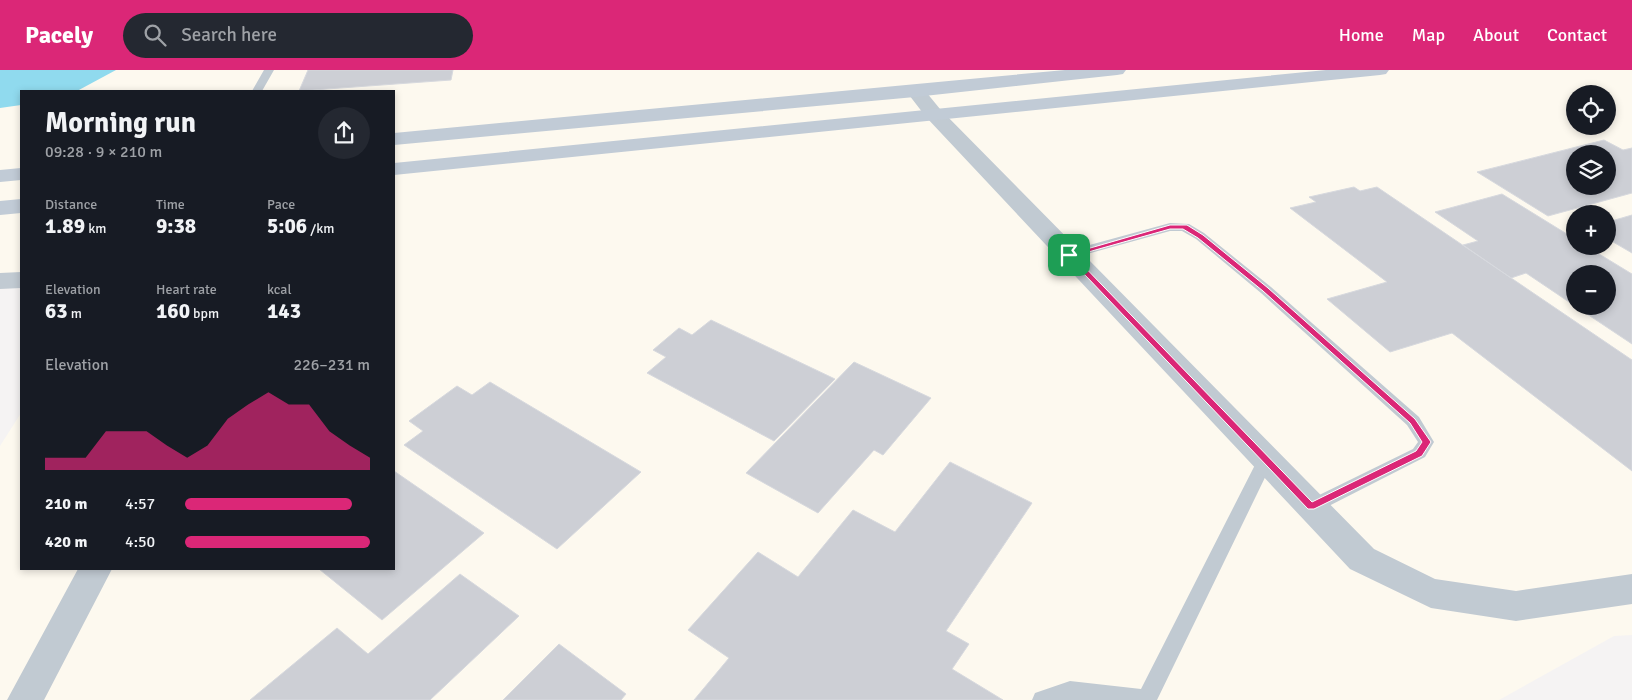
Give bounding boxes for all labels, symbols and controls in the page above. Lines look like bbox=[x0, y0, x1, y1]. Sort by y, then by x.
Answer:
search box bbox=[123, 13, 473, 58]
text: Pacely bbox=[25, 20, 93, 50]
icon: search bbox=[141, 21, 169, 49]
text: Search here bbox=[181, 23, 277, 47]
text: Home bbox=[1339, 24, 1384, 46]
text: Map bbox=[1412, 24, 1445, 46]
text: About bbox=[1473, 24, 1519, 46]
text: Contact bbox=[1547, 24, 1607, 46]
map controls bbox=[1566, 85, 1616, 315]
button: locate bbox=[1566, 85, 1616, 135]
text: Morning run bbox=[45, 106, 196, 140]
button: share bbox=[318, 107, 370, 159]
text: 09:28 · 9 × 210 m bbox=[45, 142, 162, 162]
button: layers bbox=[1566, 145, 1616, 195]
text: Distance bbox=[45, 196, 97, 213]
text: Time bbox=[156, 196, 185, 213]
text: Pace bbox=[267, 196, 295, 213]
button: + bbox=[1566, 205, 1616, 255]
text: 1.89 bbox=[45, 213, 85, 239]
text: 9:38 bbox=[156, 213, 196, 239]
text: 5:06 bbox=[267, 213, 307, 239]
text: km bbox=[85, 220, 106, 237]
text: /km bbox=[307, 220, 334, 237]
pin bbox=[1048, 234, 1090, 276]
icon: arrive bbox=[1055, 241, 1083, 269]
button: − bbox=[1566, 265, 1616, 315]
text: Elevation bbox=[45, 281, 101, 298]
text: Heart rate bbox=[156, 281, 217, 298]
text: kcal bbox=[267, 281, 292, 298]
text: 63 bbox=[45, 298, 68, 324]
text: 160 bbox=[156, 298, 190, 324]
text: 143 bbox=[267, 298, 301, 324]
text: m bbox=[68, 305, 82, 322]
text: bpm bbox=[190, 305, 219, 322]
text: Elevation bbox=[45, 355, 109, 375]
text: 226–231 m bbox=[293, 355, 370, 375]
text: 210 m bbox=[45, 494, 87, 514]
text: 4:57 bbox=[125, 494, 155, 514]
text: 420 m bbox=[45, 532, 87, 552]
text: 4:50 bbox=[125, 532, 155, 552]

